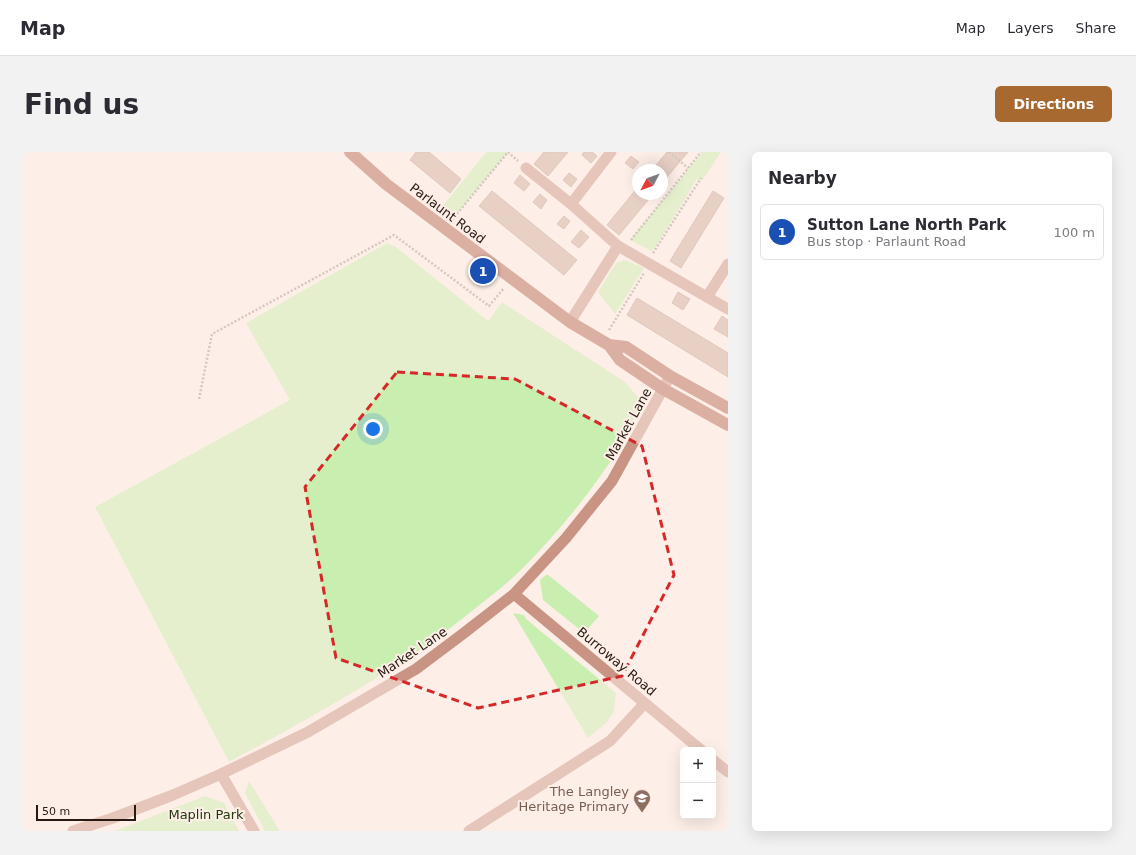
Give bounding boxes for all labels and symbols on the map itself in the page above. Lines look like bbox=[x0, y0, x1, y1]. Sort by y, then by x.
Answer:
north arrow bbox=[632, 164, 668, 200]
street label: Parlaunt Road bbox=[407, 180, 488, 247]
pin: 1 bbox=[470, 256, 496, 286]
street label: Market Lane bbox=[602, 385, 654, 463]
your location bbox=[363, 419, 383, 439]
street label: Market Lane bbox=[375, 624, 450, 681]
street label: Burroway Road bbox=[574, 624, 659, 699]
place label: The Langley Heritage Primary bbox=[519, 784, 629, 814]
school or university icon: The Langley Heritage Primary bbox=[632, 788, 652, 813]
scale bar bbox=[36, 803, 136, 822]
park label: Maplin Park bbox=[168, 807, 244, 822]

